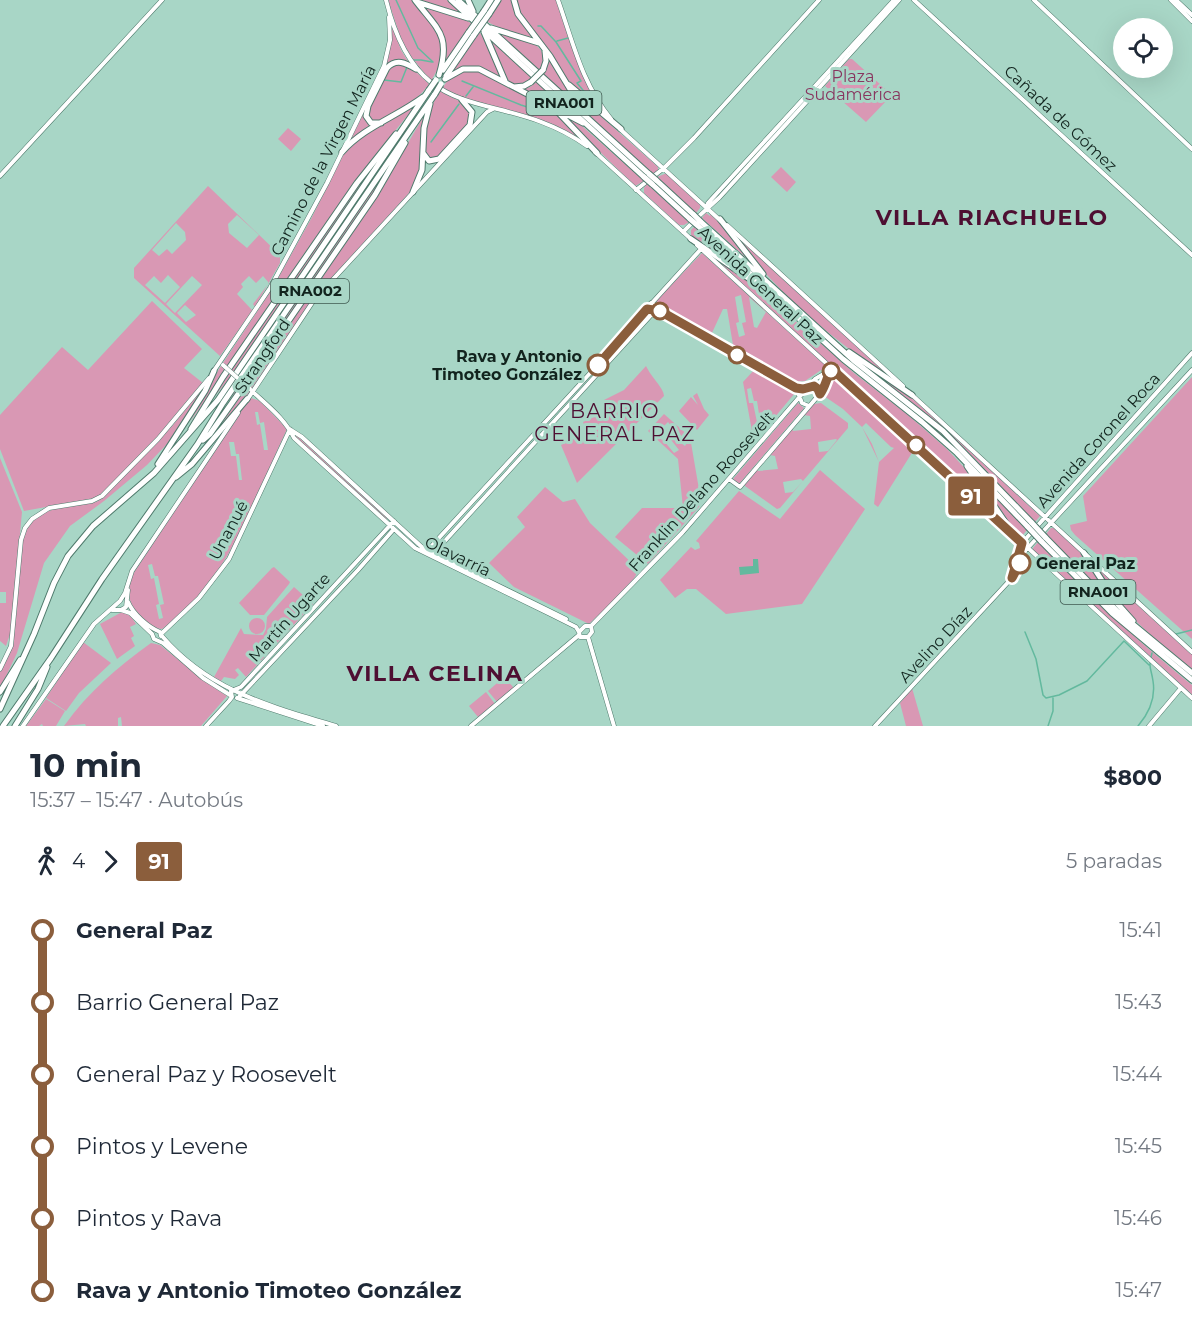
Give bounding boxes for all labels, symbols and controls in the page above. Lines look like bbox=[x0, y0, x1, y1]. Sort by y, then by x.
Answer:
map controls bbox=[1113, 18, 1173, 78]
button: locate bbox=[1113, 18, 1173, 78]
street label: Cañada de Gómez bbox=[1000, 61, 1121, 176]
street label: Camino de la Virgen María bbox=[267, 62, 380, 259]
park label: Plaza Sudamérica bbox=[805, 67, 901, 104]
road number: RNA001 bbox=[526, 91, 602, 115]
district label: VILLA RIACHUELO bbox=[875, 204, 1108, 231]
street label: Avenida General Paz bbox=[694, 223, 827, 348]
road number: RNA002 bbox=[271, 279, 349, 303]
unlabelled marker bbox=[651, 302, 669, 320]
street label: Strangford bbox=[231, 315, 294, 397]
unlabelled marker bbox=[728, 346, 746, 364]
place label: Rava y Antonio Timoteo González bbox=[432, 347, 582, 384]
marker: Rava y Antonio Timoteo González bbox=[587, 354, 609, 376]
unlabelled marker bbox=[822, 362, 840, 380]
street label: Avenida Coronel Roca bbox=[1033, 369, 1164, 512]
district label: BARRIO GENERAL PAZ bbox=[534, 399, 696, 446]
street label: Franklin Delano Roosevelt bbox=[625, 407, 779, 575]
unlabelled marker bbox=[907, 436, 925, 454]
line badge: 91 bbox=[944, 476, 998, 516]
text: 91 bbox=[960, 484, 982, 509]
street label: Unanué bbox=[205, 497, 252, 563]
street label: Olavarría bbox=[422, 532, 494, 581]
marker: General Paz bbox=[1009, 552, 1031, 574]
place label: General Paz bbox=[1036, 554, 1135, 573]
street label: Martín Ugarte bbox=[245, 569, 334, 666]
road number: RNA001 bbox=[1060, 580, 1136, 604]
street label: Avelino Díaz bbox=[895, 602, 976, 687]
district label: VILLA CELINA bbox=[346, 660, 523, 687]
text: 10 min bbox=[30, 745, 142, 785]
text: $800 bbox=[1104, 764, 1162, 791]
text: 15:37 – 15:47 · Autobús bbox=[30, 788, 243, 812]
icon: walk bbox=[30, 845, 63, 878]
icon: forward bbox=[94, 845, 127, 878]
text: 4 bbox=[72, 849, 85, 873]
text: 91 bbox=[148, 849, 170, 874]
text: 5 paradas bbox=[1066, 849, 1162, 873]
text: General Paz bbox=[76, 917, 212, 944]
text: 15:41 bbox=[1119, 918, 1162, 942]
text: Barrio General Paz bbox=[76, 989, 279, 1016]
text: 15:43 bbox=[1115, 990, 1162, 1014]
text: General Paz y Roosevelt bbox=[76, 1061, 337, 1088]
text: 15:44 bbox=[1113, 1062, 1162, 1086]
text: Pintos y Levene bbox=[76, 1133, 248, 1160]
text: 15:45 bbox=[1115, 1134, 1162, 1158]
text: Pintos y Rava bbox=[76, 1205, 222, 1232]
text: 15:46 bbox=[1114, 1206, 1162, 1230]
text: Rava y Antonio Timoteo González bbox=[76, 1277, 461, 1304]
text: 15:47 bbox=[1115, 1278, 1162, 1302]

